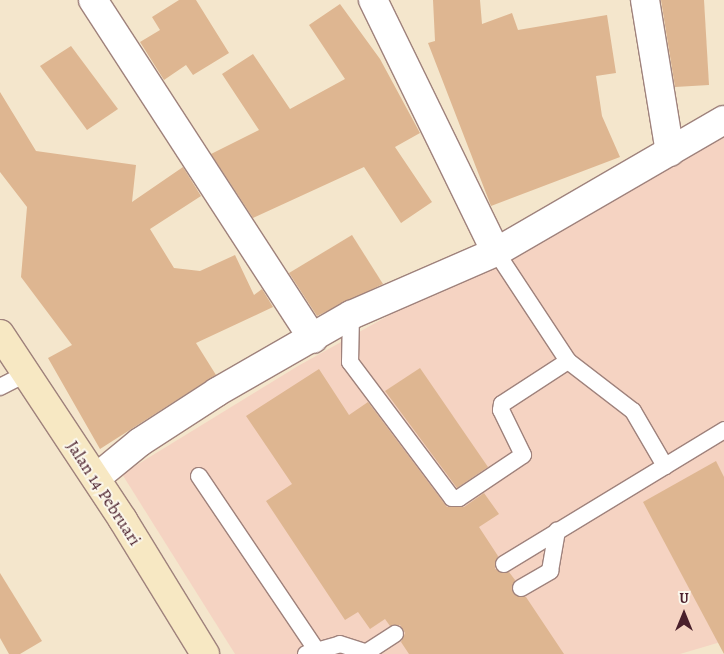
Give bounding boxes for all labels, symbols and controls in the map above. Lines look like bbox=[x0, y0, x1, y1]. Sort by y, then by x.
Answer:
street label: Jalan 14 Pebruari bbox=[62, 436, 146, 550]
north arrow bbox=[659, 589, 709, 639]
text: U bbox=[679, 589, 689, 608]

